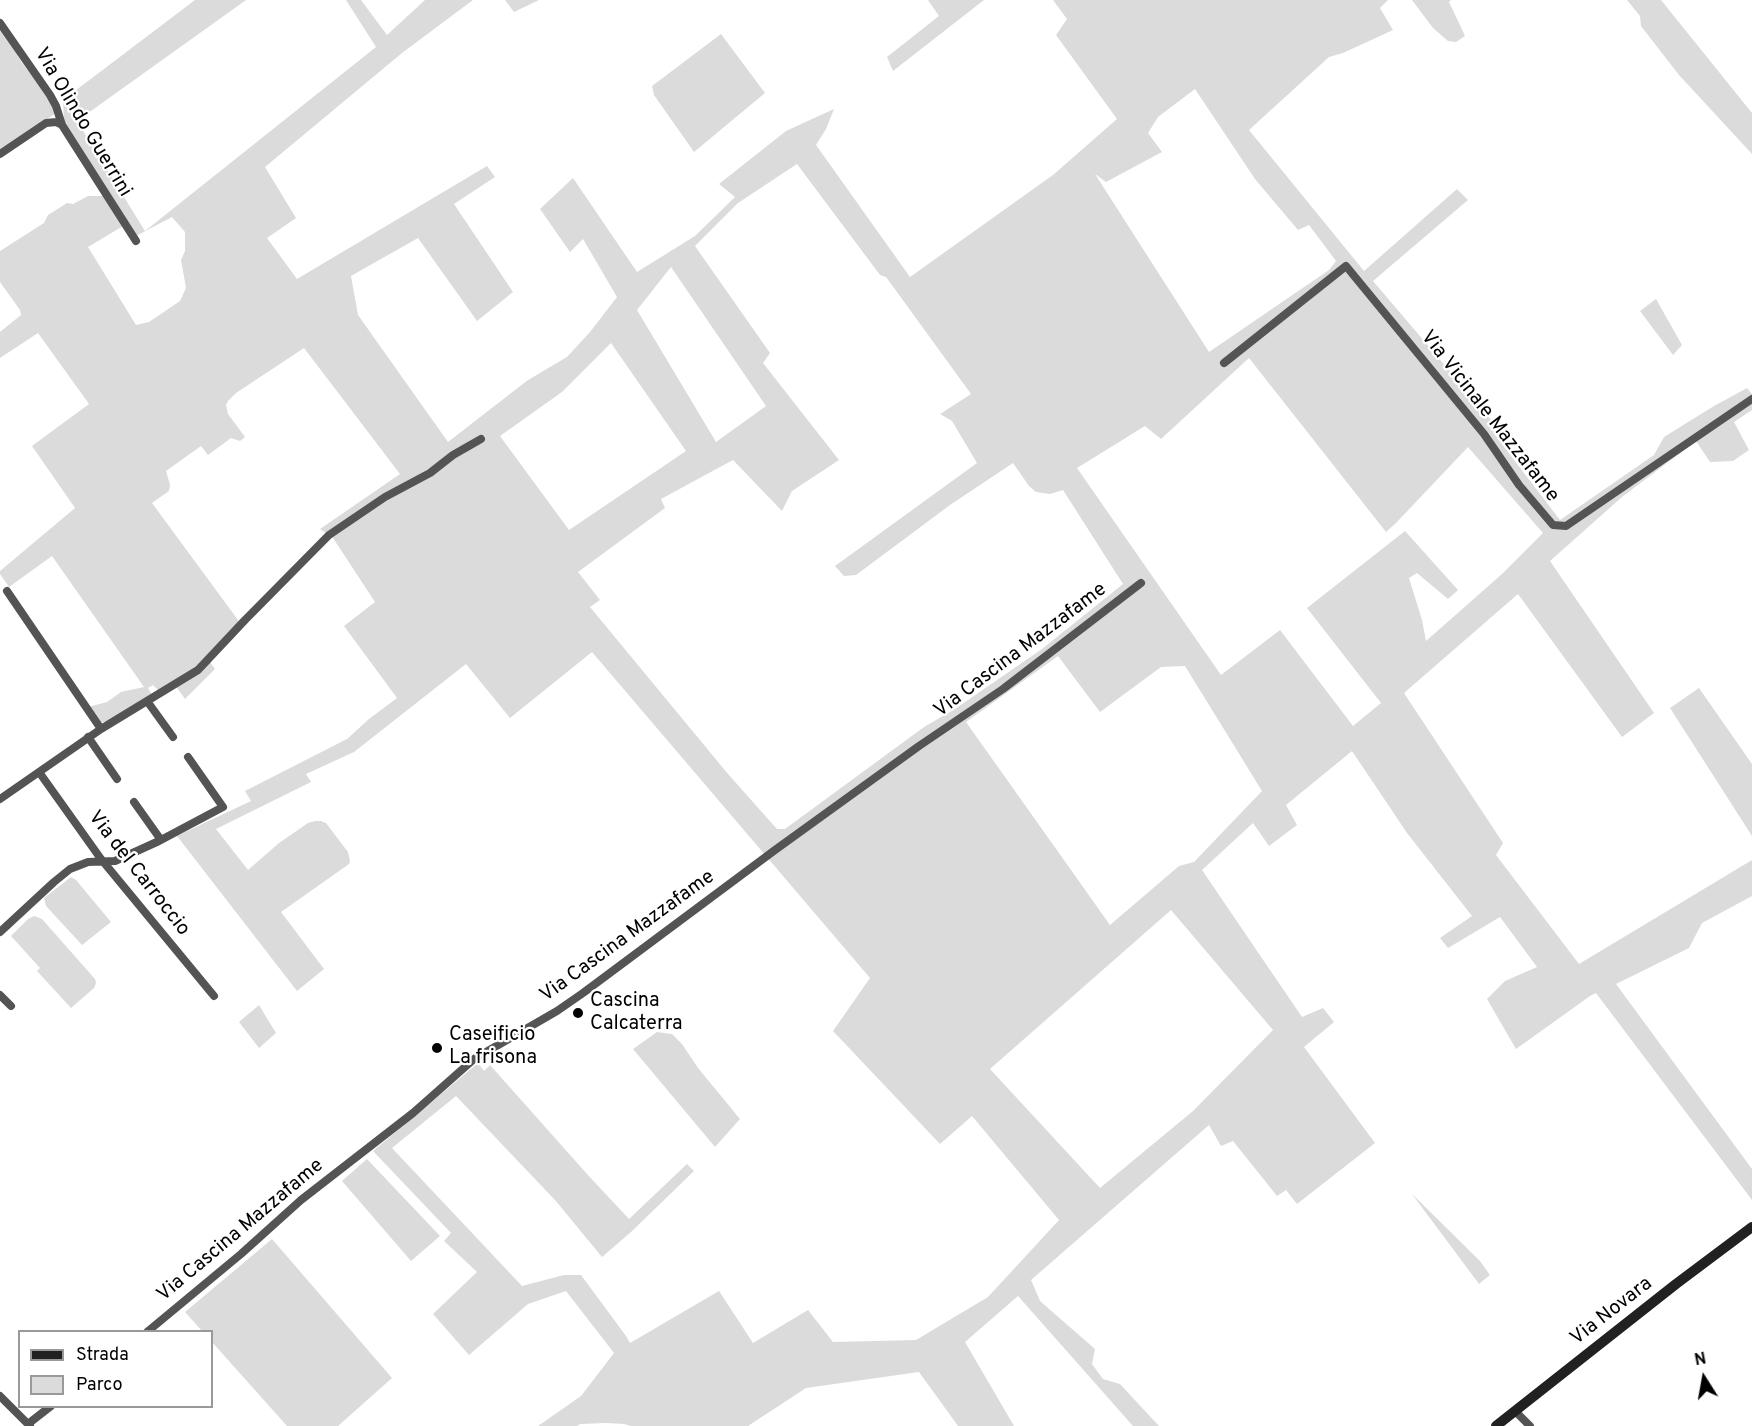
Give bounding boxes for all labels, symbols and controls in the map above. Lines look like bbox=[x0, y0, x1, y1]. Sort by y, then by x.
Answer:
street label: Via Olindo Guerrini bbox=[28, 44, 136, 202]
street label: Via Vicinale Mazzafame bbox=[1415, 326, 1563, 508]
street label: Via Cascina Mazzafame bbox=[930, 578, 1112, 724]
street label: Via del Carroccio bbox=[82, 807, 194, 941]
street label: Via Cascina Mazzafame bbox=[536, 866, 720, 1008]
place label: Cascina Calcaterra bbox=[590, 990, 683, 1037]
marker: Cascina Calcaterra bbox=[571, 1006, 585, 1020]
place label: Caseificio La frisona bbox=[449, 1024, 537, 1071]
marker: Caseificio La frisona bbox=[430, 1041, 444, 1055]
street label: Via Cascina Mazzafame bbox=[153, 1154, 329, 1308]
street label: Via Novara bbox=[1566, 1273, 1658, 1351]
legend bbox=[18, 1330, 213, 1408]
text: Strada bbox=[76, 1344, 129, 1367]
north arrow bbox=[1674, 1348, 1734, 1408]
text: N bbox=[1693, 1349, 1708, 1371]
text: Parco bbox=[76, 1374, 122, 1397]

